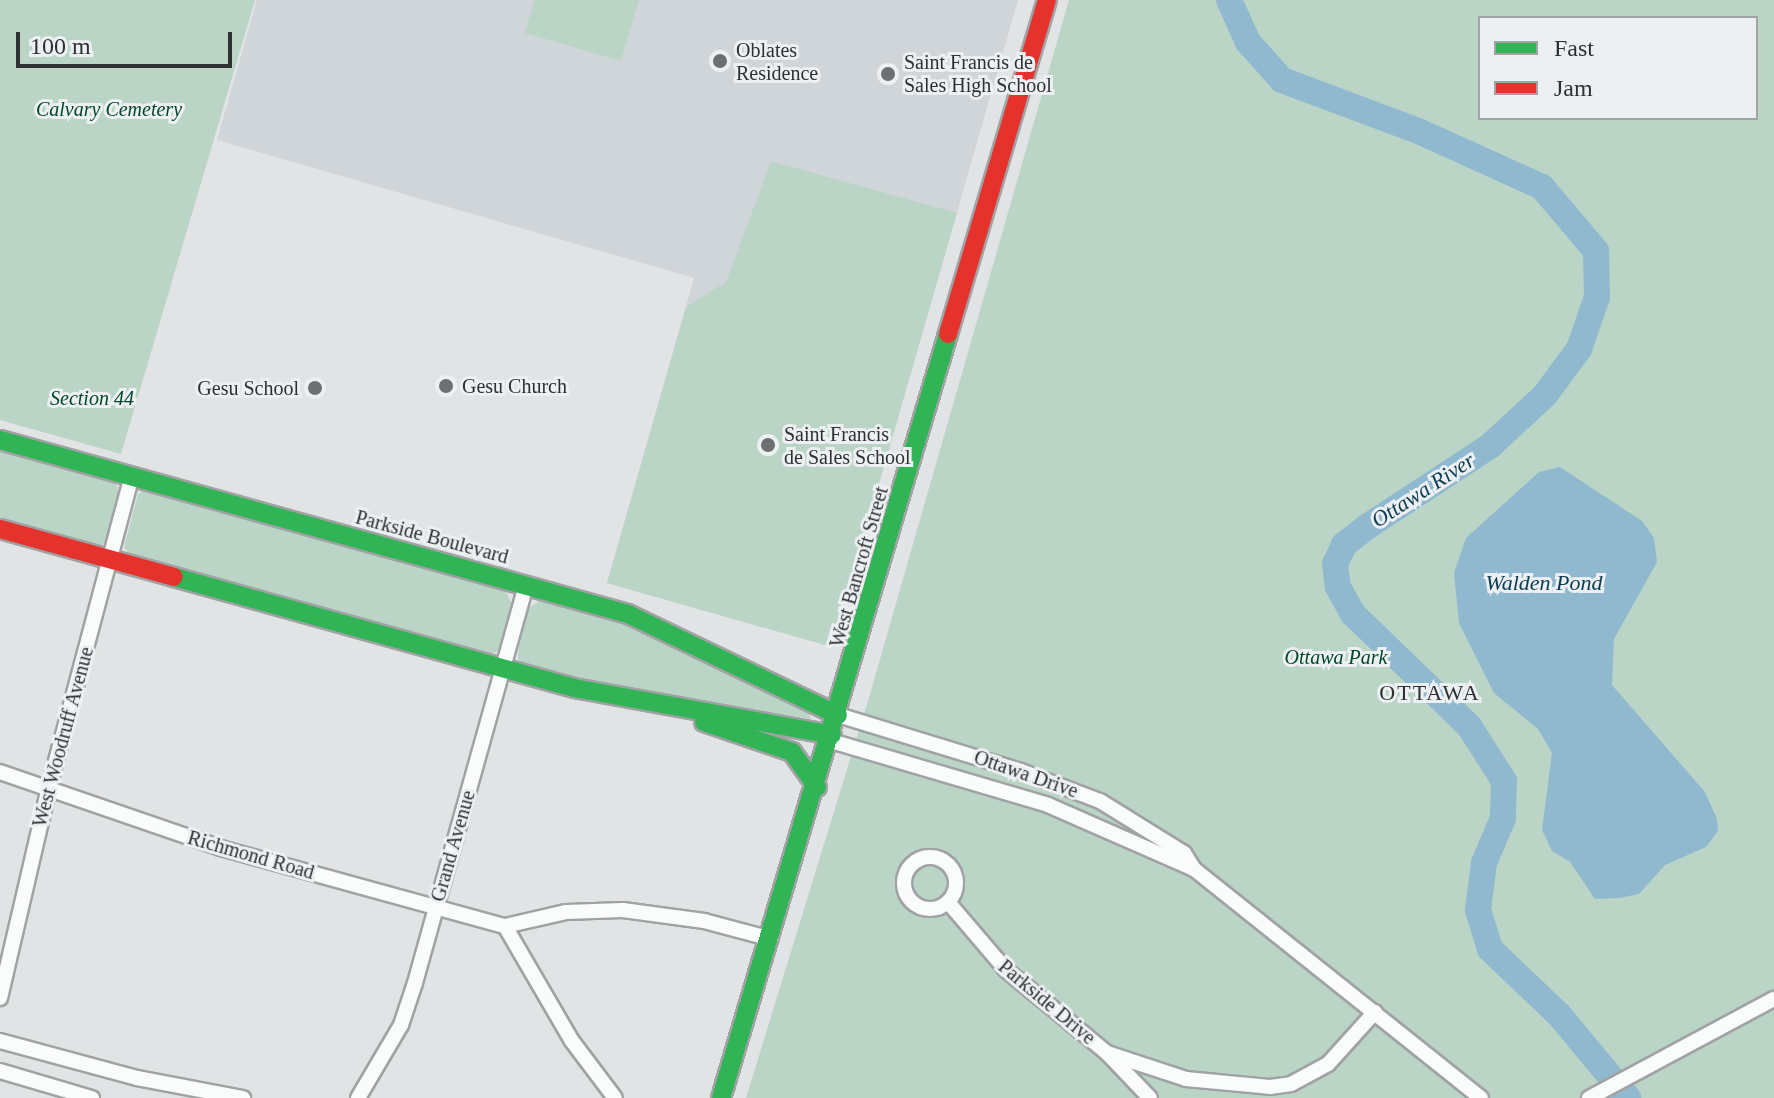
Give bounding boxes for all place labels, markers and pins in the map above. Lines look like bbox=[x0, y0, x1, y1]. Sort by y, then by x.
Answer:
place label: Oblates Residence bbox=[736, 38, 818, 85]
place label: Saint Francis de Sales High School bbox=[904, 50, 1052, 97]
marker: Oblates Residence bbox=[711, 52, 729, 70]
marker: Saint Francis de Sales High School bbox=[879, 65, 897, 83]
place label: Gesu Church bbox=[462, 374, 567, 398]
place label: Gesu School bbox=[197, 376, 299, 400]
marker: Gesu Church bbox=[437, 377, 455, 395]
marker: Gesu School bbox=[306, 379, 324, 397]
place label: Saint Francis de Sales School bbox=[784, 422, 911, 469]
marker: Saint Francis de Sales School bbox=[759, 436, 777, 454]

